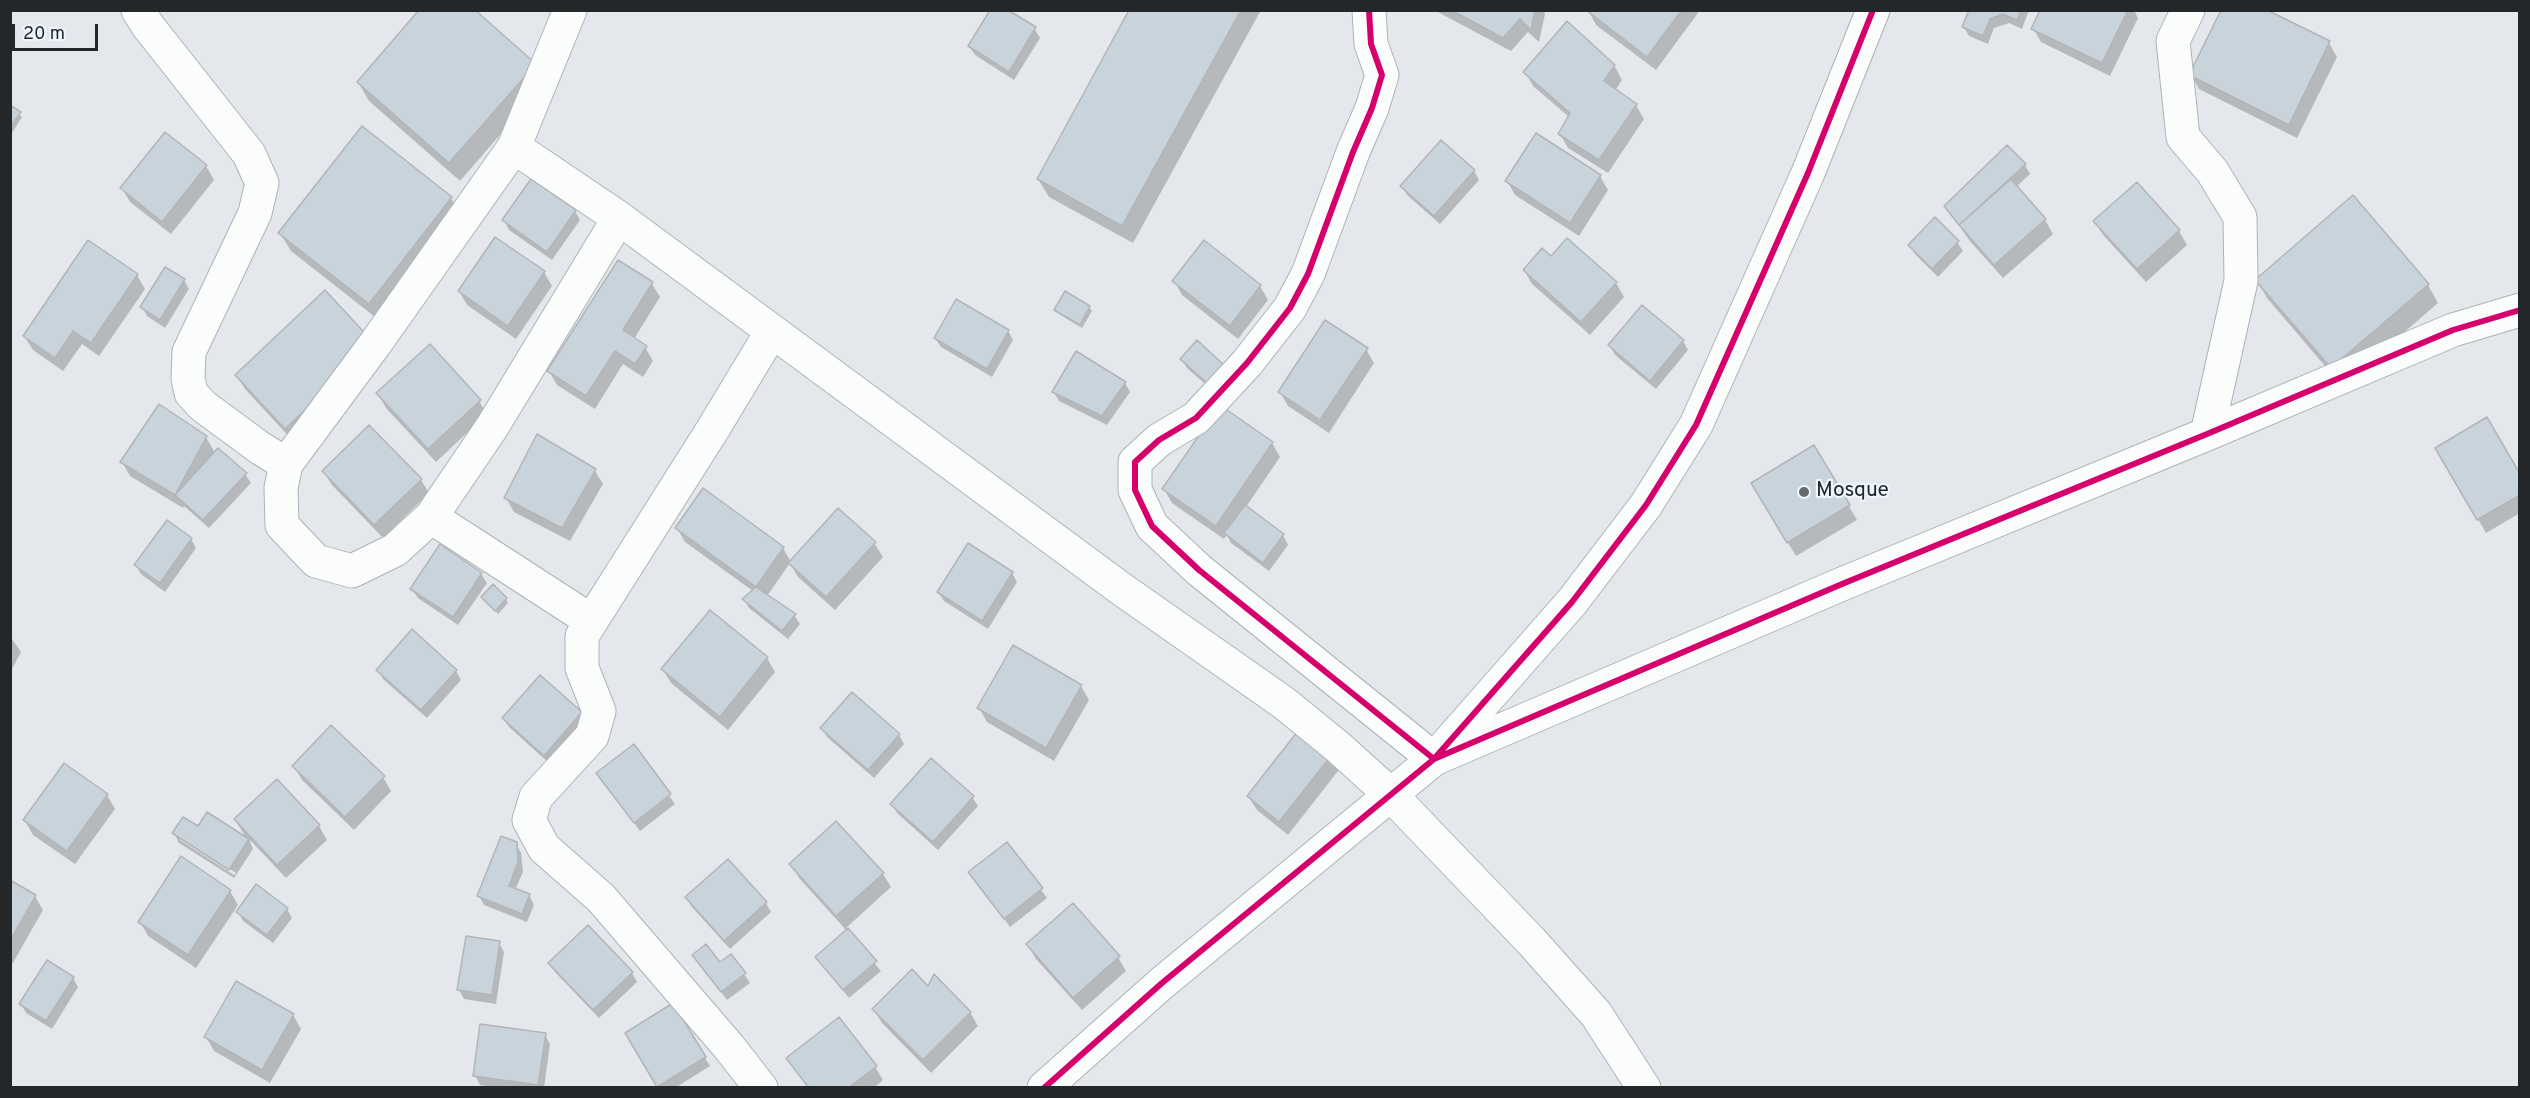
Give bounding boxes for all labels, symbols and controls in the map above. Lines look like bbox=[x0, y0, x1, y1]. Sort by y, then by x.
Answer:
scale bar bbox=[15, 12, 100, 50]
text: 20 m bbox=[23, 23, 65, 46]
place label: Mosque bbox=[1816, 479, 1889, 505]
marker: Mosque bbox=[1797, 485, 1811, 499]

